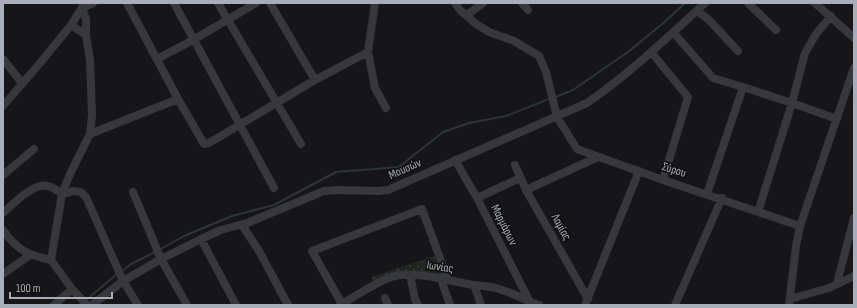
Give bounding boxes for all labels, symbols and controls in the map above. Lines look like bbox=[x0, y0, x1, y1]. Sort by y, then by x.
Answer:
street label: Μουσών bbox=[386, 155, 424, 183]
street label: Σύρου bbox=[660, 159, 688, 181]
street label: Μαρμάρων bbox=[487, 202, 521, 248]
street label: Λαμίας bbox=[547, 210, 574, 243]
street label: Ιωνίας bbox=[426, 257, 455, 277]
scale bar bbox=[10, 274, 112, 300]
text: 100 m bbox=[16, 281, 41, 296]

